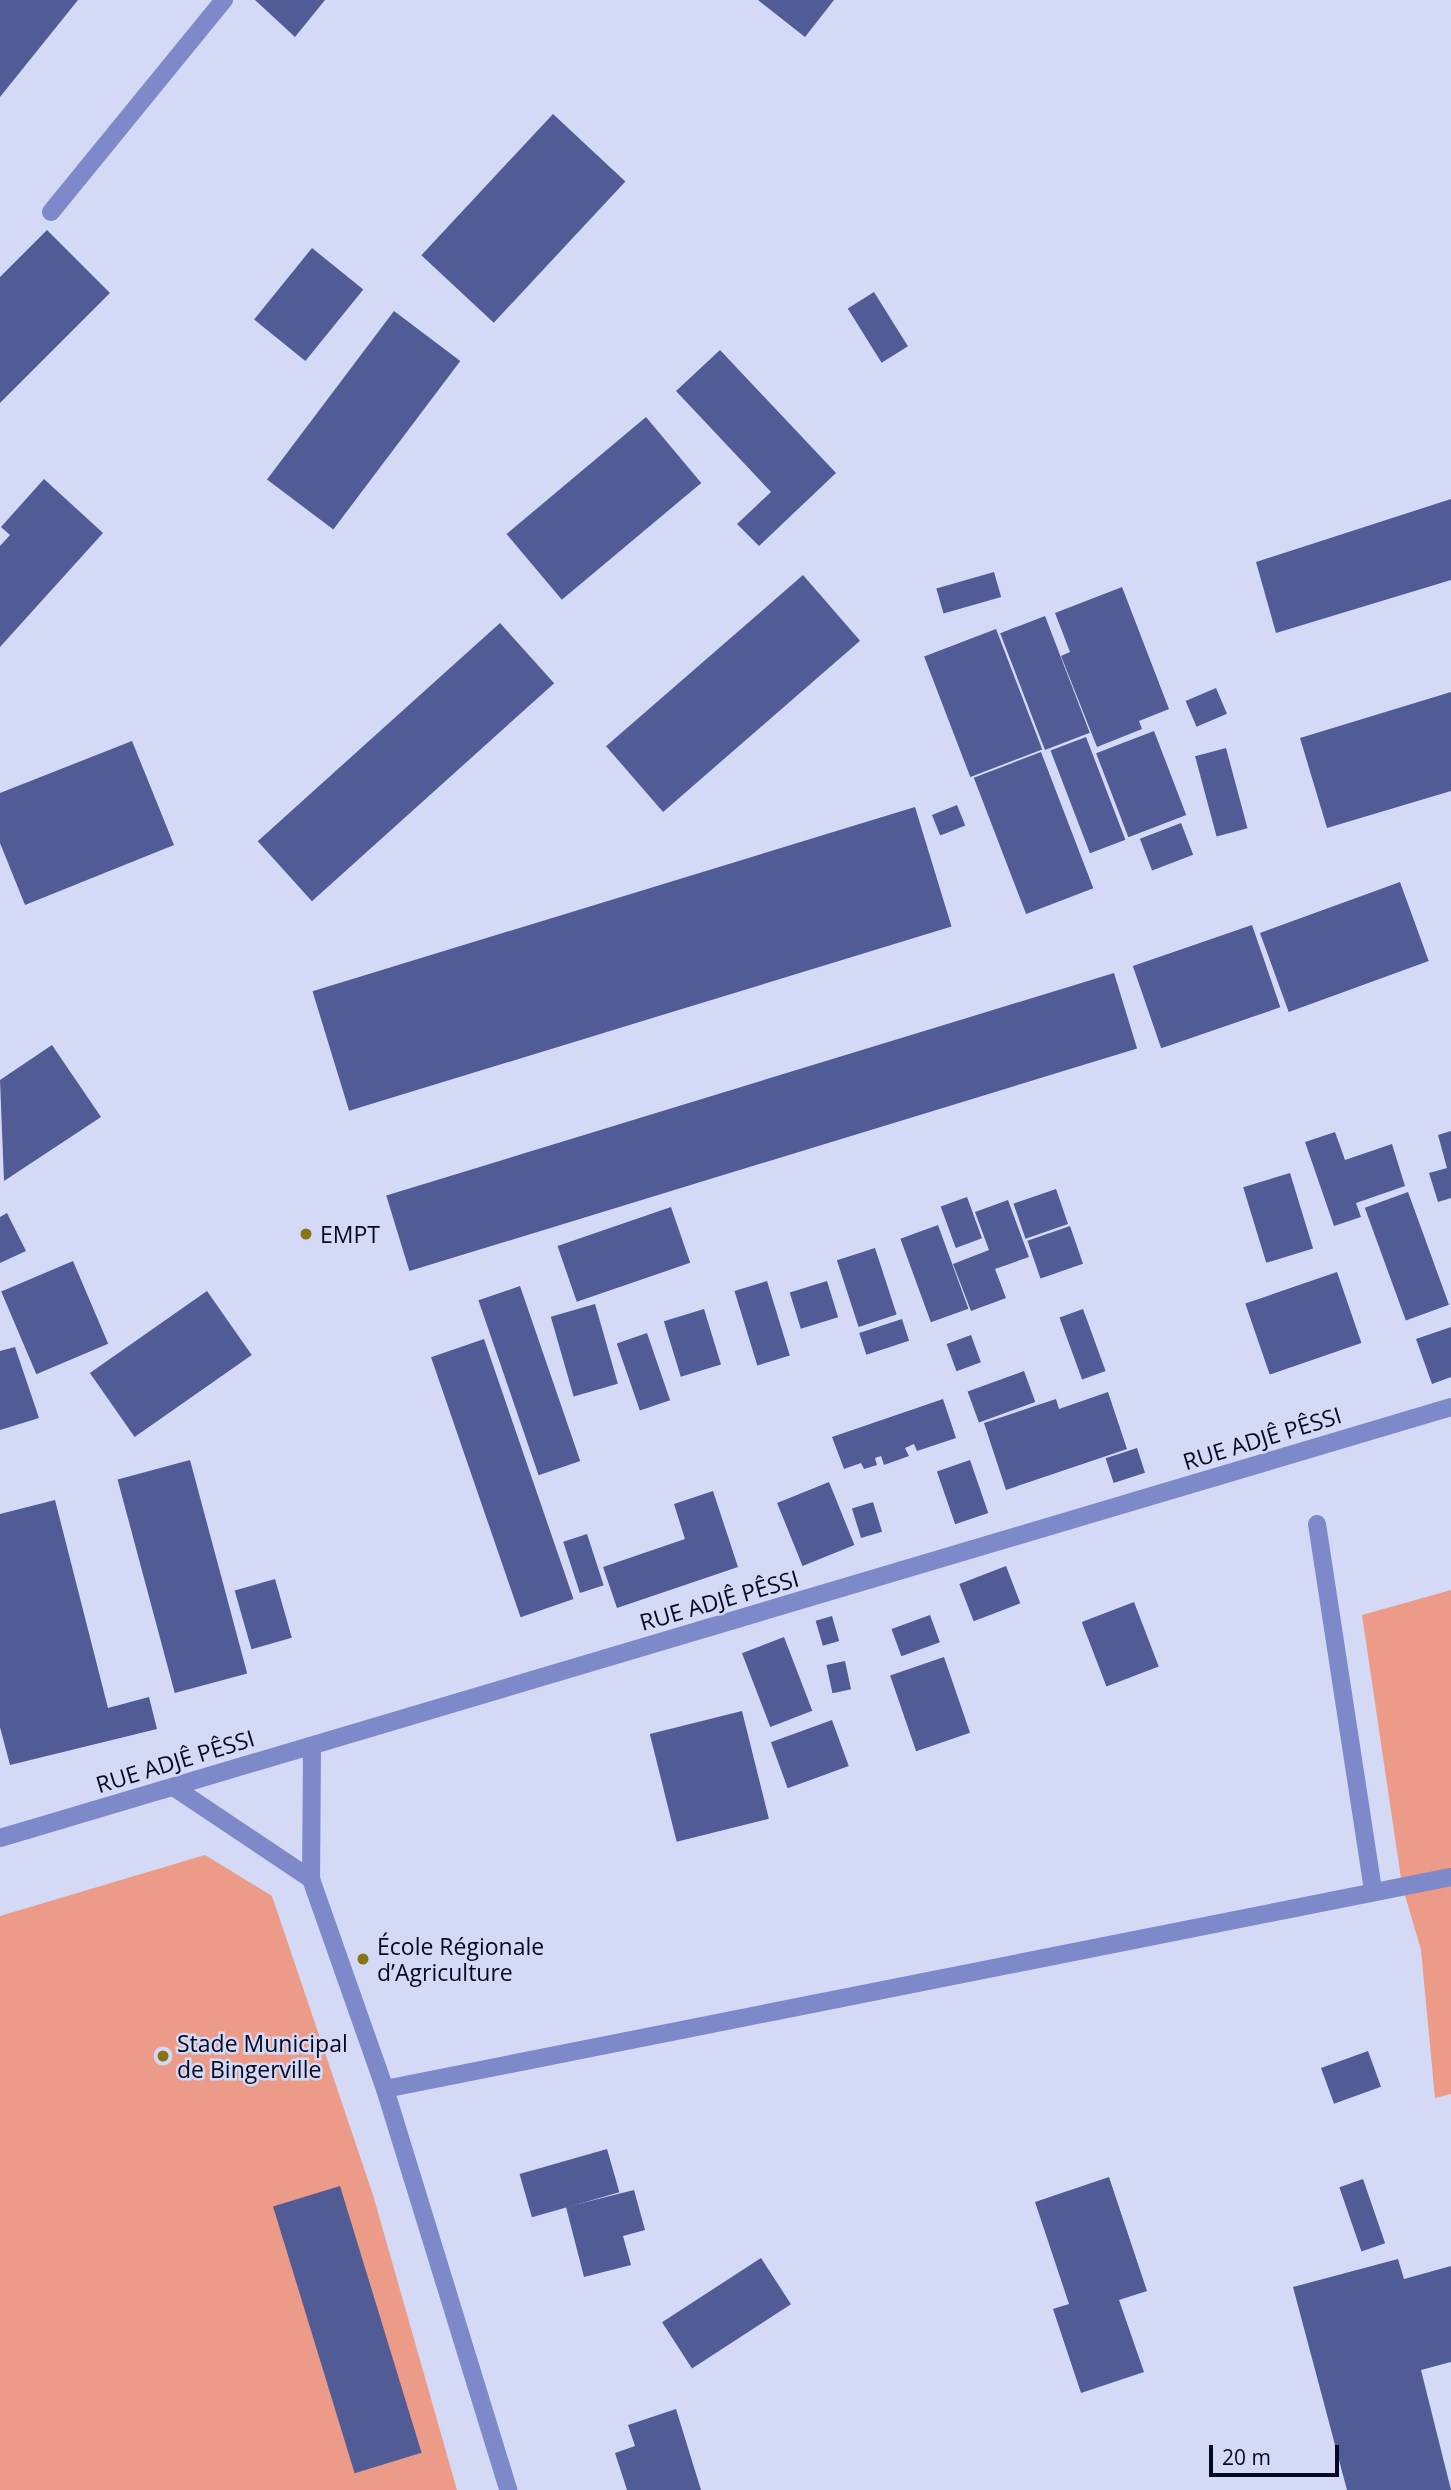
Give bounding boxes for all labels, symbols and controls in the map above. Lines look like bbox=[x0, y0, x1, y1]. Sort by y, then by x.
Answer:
place label: EMPT bbox=[320, 1220, 380, 1248]
marker: EMPT bbox=[298, 1226, 314, 1242]
street label: RUE ADJÊ PÊSSI bbox=[1179, 1401, 1345, 1475]
street label: RUE ADJÊ PÊSSI bbox=[636, 1564, 802, 1636]
street label: RUE ADJÊ PÊSSI bbox=[92, 1724, 258, 1798]
place label: École Régionale d’Agriculture bbox=[377, 1932, 544, 1986]
marker: École Régionale d’Agriculture bbox=[355, 1951, 371, 1967]
place label: Stade Municipal de Bingerville bbox=[177, 2029, 348, 2083]
marker: Stade Municipal de Bingerville bbox=[155, 2048, 171, 2064]
scale bar bbox=[1213, 2430, 1342, 2474]
text: 20 m bbox=[1222, 2443, 1271, 2471]

